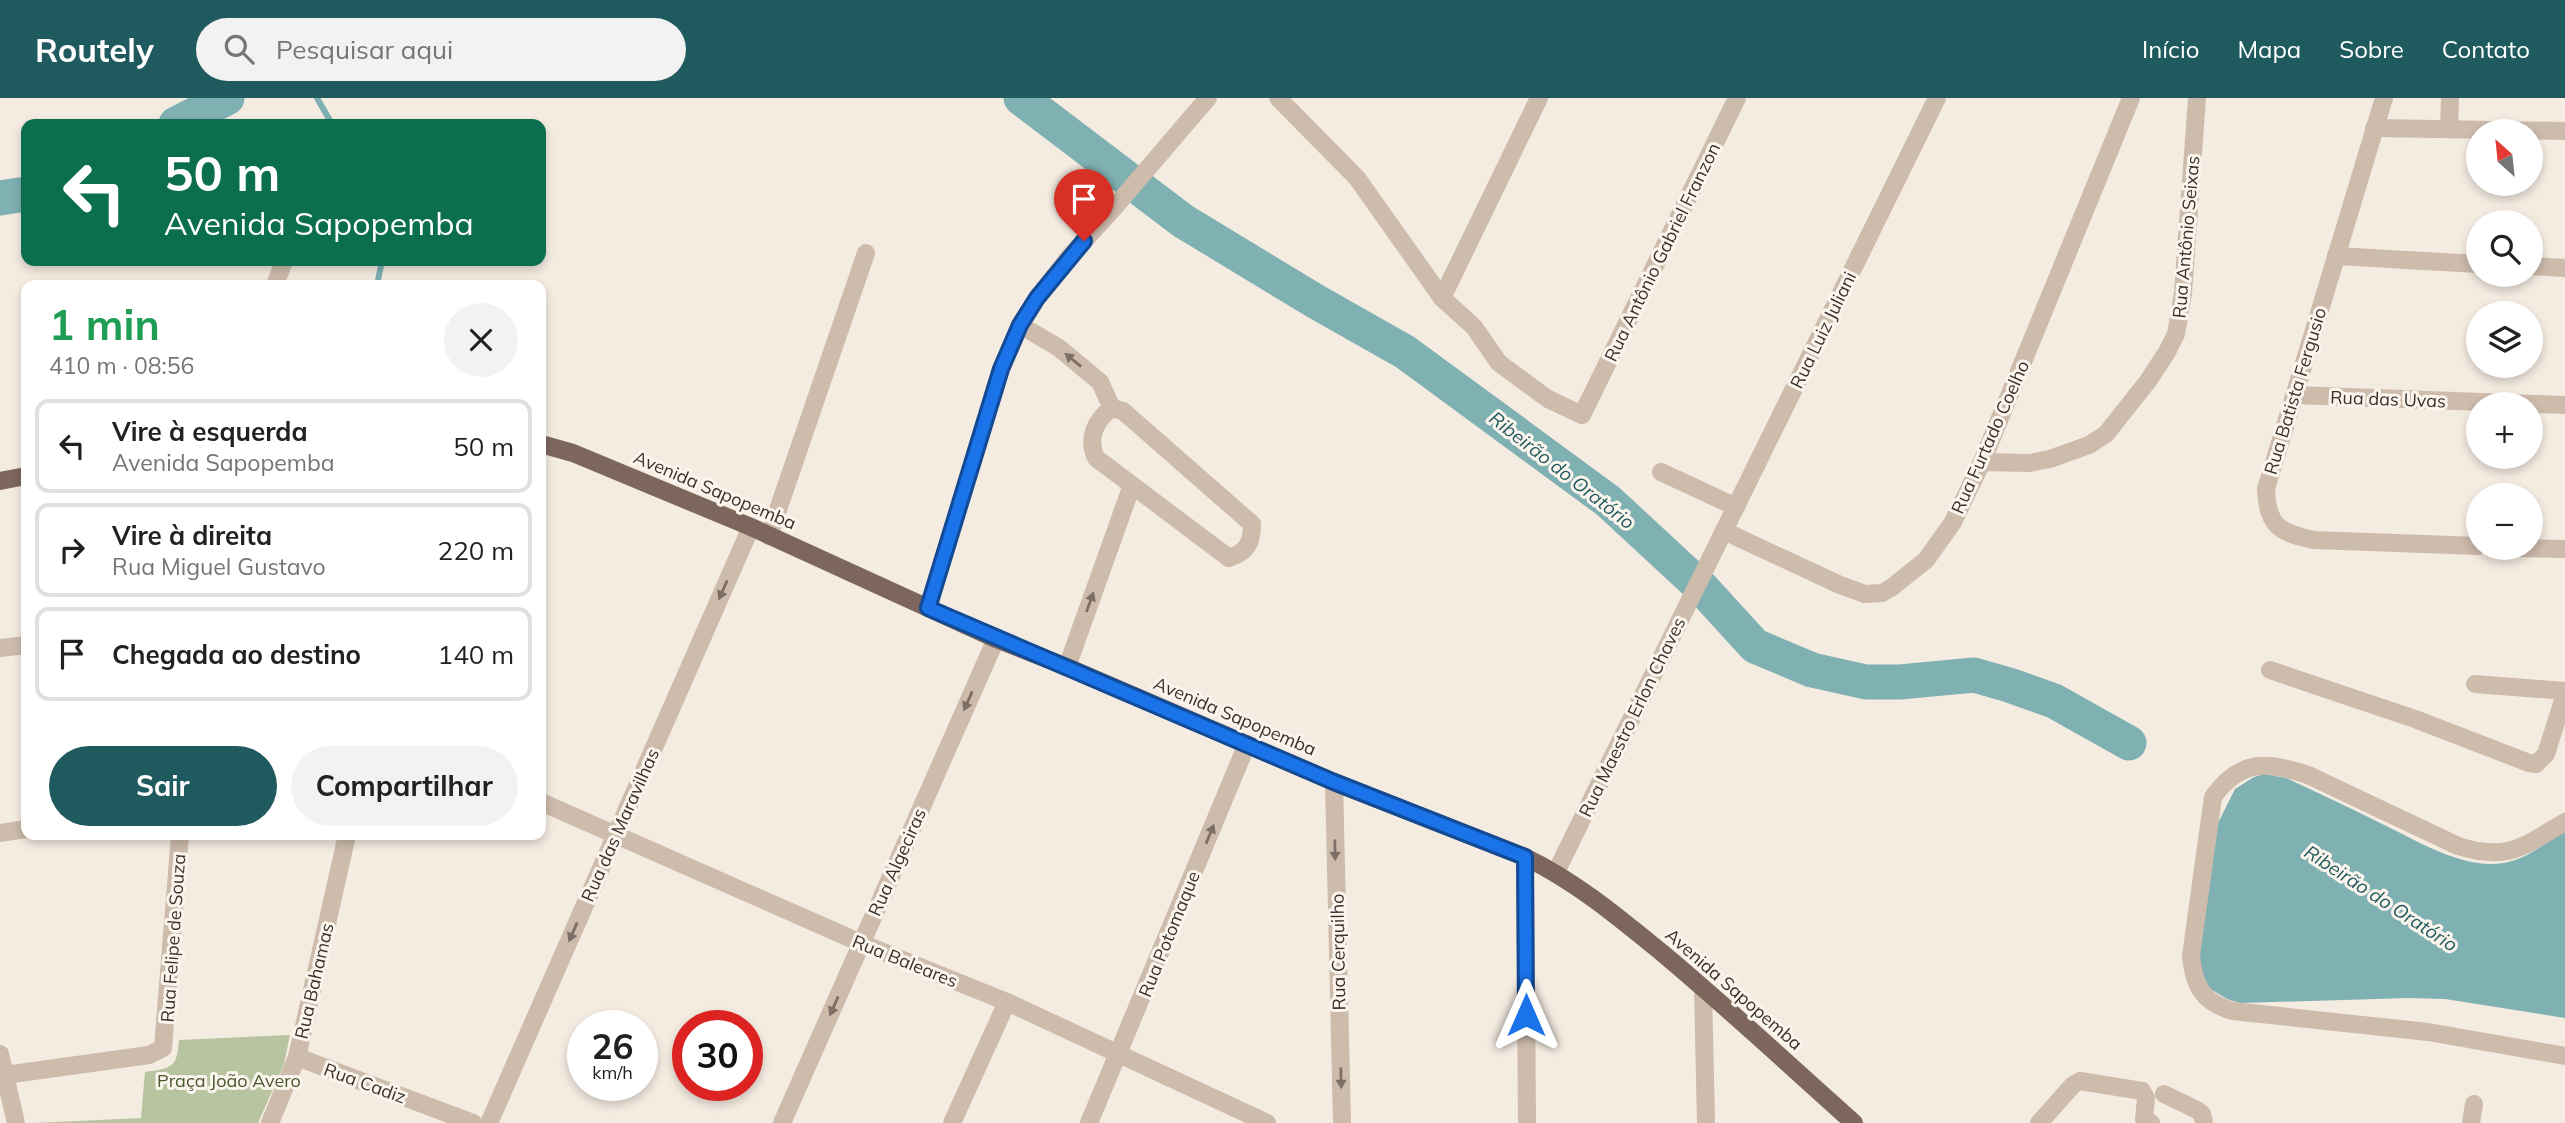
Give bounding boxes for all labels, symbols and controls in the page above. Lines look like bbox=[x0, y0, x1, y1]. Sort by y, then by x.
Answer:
search box bbox=[196, 18, 686, 81]
text: Routely bbox=[35, 29, 154, 70]
icon: search bbox=[220, 30, 258, 68]
text: Pesquisar aqui bbox=[276, 33, 453, 66]
text: Início bbox=[2142, 34, 2199, 64]
text: Mapa bbox=[2237, 34, 2301, 64]
text: Sobre bbox=[2339, 34, 2404, 64]
text: Contato bbox=[2442, 34, 2530, 64]
north arrow bbox=[2466, 119, 2543, 196]
map controls bbox=[2466, 119, 2543, 560]
street label: Rua Antônio Gabriel Franzon bbox=[1599, 139, 1725, 365]
text: 50 m bbox=[164, 142, 280, 203]
icon: left bbox=[49, 147, 140, 238]
street label: Rua Antônio Seixas bbox=[2167, 155, 2205, 319]
pin bbox=[1054, 169, 1114, 241]
icon: arrive bbox=[1065, 180, 1103, 218]
text: Avenida Sapopemba bbox=[164, 203, 474, 243]
button: search bbox=[2466, 210, 2543, 287]
street label: Rua Luiz Juliani bbox=[1785, 268, 1861, 392]
text: 1 min bbox=[49, 298, 160, 351]
button: layers bbox=[2466, 301, 2543, 378]
button: close bbox=[444, 303, 518, 377]
street label: Rua Batista Fergusio bbox=[2259, 305, 2331, 477]
text: 410 m · 08:56 bbox=[49, 351, 194, 380]
one-way arrow bbox=[1065, 352, 1083, 367]
street label: Rua Furtado Coelho bbox=[1946, 357, 2034, 517]
street label: Rua das Uvas bbox=[2330, 385, 2446, 413]
button: + bbox=[2466, 392, 2543, 469]
water label: Ribeirão do Oratório bbox=[1485, 406, 1640, 534]
text: Vire à esquerda bbox=[112, 415, 308, 448]
icon: left bbox=[53, 427, 91, 465]
text: 50 m bbox=[453, 430, 514, 463]
street label: Avenida Sapopemba bbox=[630, 445, 800, 535]
text: Avenida Sapopemba bbox=[112, 448, 335, 477]
button: − bbox=[2466, 483, 2543, 560]
text: Vire à direita bbox=[112, 519, 272, 552]
icon: right bbox=[53, 531, 91, 569]
text: 220 m bbox=[438, 534, 514, 567]
text: Rua Miguel Gustavo bbox=[112, 552, 326, 581]
one-way arrow bbox=[717, 579, 728, 600]
one-way arrow bbox=[1085, 592, 1096, 613]
street label: Rua Maestro Erlon Chaves bbox=[1574, 613, 1690, 821]
icon: arrive bbox=[53, 635, 91, 673]
text: Chegada ao destino bbox=[112, 638, 361, 671]
text: 140 m bbox=[438, 638, 514, 671]
street label: Avenida Sapopemba bbox=[1150, 671, 1320, 761]
one-way arrow bbox=[962, 691, 974, 711]
street label: Rua das Maravilhas bbox=[576, 745, 664, 905]
button: Sair bbox=[49, 746, 277, 826]
button: Compartilhar bbox=[291, 746, 518, 826]
street label: Rua Algeciras bbox=[863, 804, 931, 920]
one-way arrow bbox=[1204, 823, 1215, 844]
one-way arrow bbox=[1330, 839, 1341, 861]
water label: Ribeirão do Oratório bbox=[2300, 840, 2462, 957]
street label: Rua Felipe de Souza bbox=[156, 853, 190, 1023]
street label: Rua Potomaque bbox=[1133, 868, 1205, 1000]
street label: Rua Cerquilho bbox=[1325, 893, 1351, 1011]
street label: Rua Bahamas bbox=[289, 921, 339, 1041]
one-way arrow bbox=[567, 922, 578, 943]
street label: Avenida Sapopemba bbox=[1661, 923, 1807, 1055]
street label: Rua Baleares bbox=[849, 929, 961, 993]
position arrow bbox=[1489, 978, 1563, 1052]
one-way arrow bbox=[828, 996, 840, 1016]
speed limit sign: 30 bbox=[672, 1010, 763, 1101]
text: 26 bbox=[591, 1024, 634, 1068]
street label: Rua Cadiz bbox=[321, 1058, 409, 1108]
text: km/h bbox=[592, 1061, 633, 1084]
one-way arrow bbox=[1335, 1067, 1347, 1089]
park label: Praça João Avero bbox=[157, 1069, 301, 1092]

